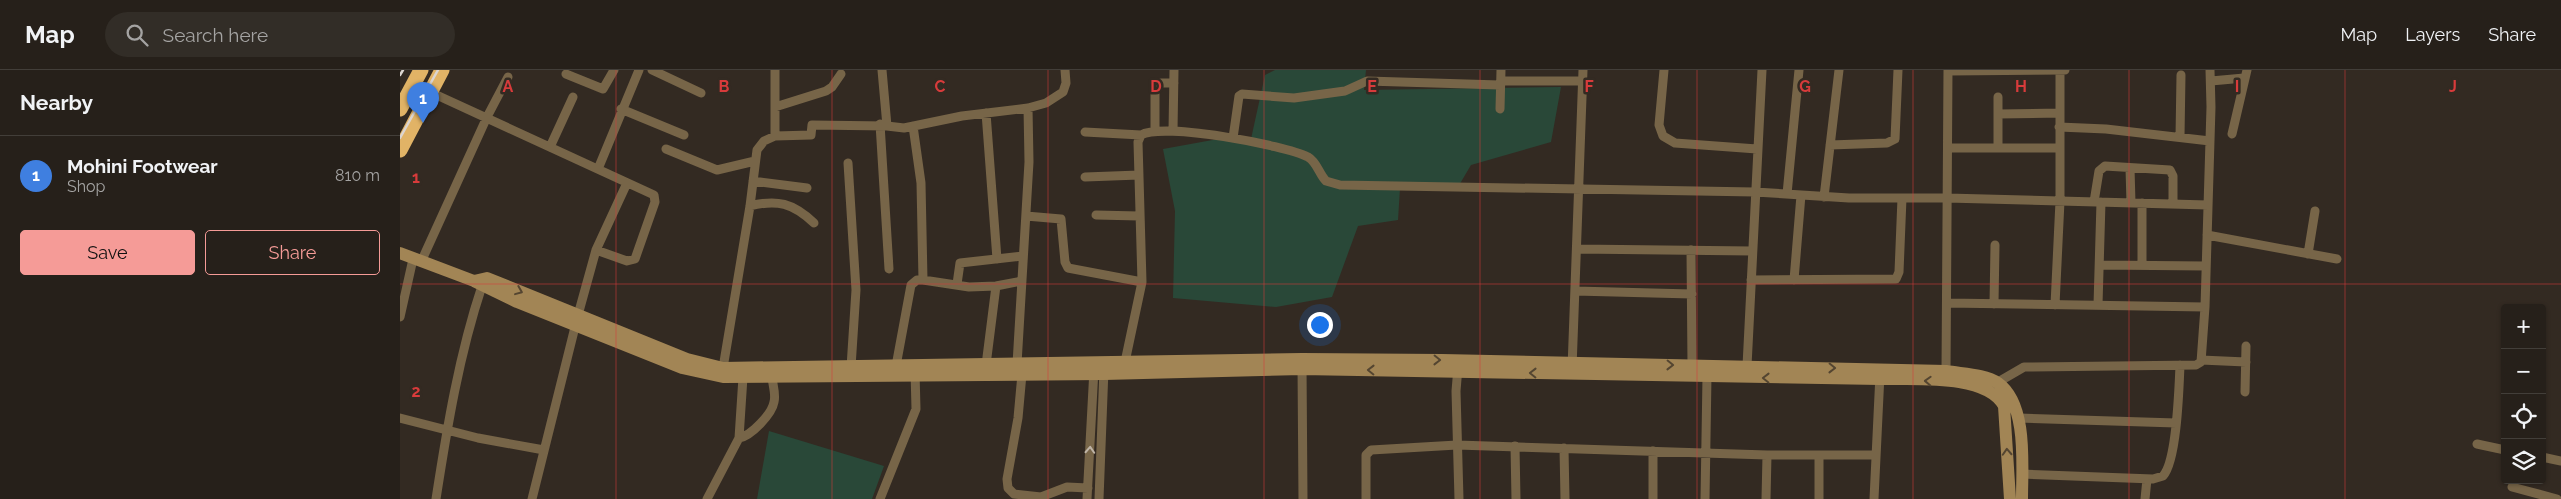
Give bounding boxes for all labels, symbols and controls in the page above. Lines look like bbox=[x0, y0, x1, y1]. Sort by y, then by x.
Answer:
search box bbox=[105, 12, 455, 57]
text: Map bbox=[25, 20, 75, 49]
icon: search bbox=[123, 21, 151, 49]
text: Search here bbox=[163, 24, 268, 46]
text: Map bbox=[2341, 24, 2377, 45]
text: Layers bbox=[2405, 24, 2460, 45]
text: Share bbox=[2488, 24, 2536, 45]
text: A bbox=[503, 77, 514, 96]
text: B bbox=[719, 77, 730, 96]
text: C bbox=[935, 77, 946, 96]
text: D bbox=[1150, 77, 1162, 96]
text: E bbox=[1367, 77, 1377, 96]
text: F bbox=[1584, 77, 1594, 96]
text: G bbox=[1799, 77, 1811, 96]
text: H bbox=[2015, 77, 2027, 96]
text: I bbox=[2235, 77, 2239, 96]
text: J bbox=[2449, 77, 2457, 96]
pin: 1 bbox=[407, 82, 439, 123]
text: Nearby bbox=[20, 90, 93, 115]
text: Mohini Footwear bbox=[67, 155, 218, 177]
text: 1 bbox=[32, 166, 40, 185]
text: 810 m bbox=[335, 166, 380, 185]
text: 1 bbox=[412, 168, 420, 187]
text: Shop bbox=[67, 177, 105, 196]
button: Save bbox=[20, 230, 195, 275]
button: Share bbox=[205, 230, 380, 275]
one-way arrow bbox=[514, 284, 523, 295]
map controls bbox=[2501, 304, 2546, 484]
button: + bbox=[2501, 304, 2546, 349]
your location bbox=[1307, 312, 1333, 338]
button: − bbox=[2501, 349, 2546, 394]
one-way arrow bbox=[1434, 355, 1441, 365]
one-way arrow bbox=[1666, 360, 1674, 370]
one-way arrow bbox=[1828, 363, 1836, 374]
one-way arrow bbox=[1366, 365, 1374, 375]
one-way arrow bbox=[1529, 367, 1537, 378]
one-way arrow bbox=[1761, 373, 1769, 383]
one-way arrow bbox=[1924, 376, 1932, 386]
text: 2 bbox=[411, 382, 421, 401]
button: locate bbox=[2501, 394, 2546, 439]
button: layers bbox=[2501, 439, 2546, 484]
one-way arrow bbox=[1084, 446, 1095, 454]
one-way arrow bbox=[2002, 448, 2013, 456]

